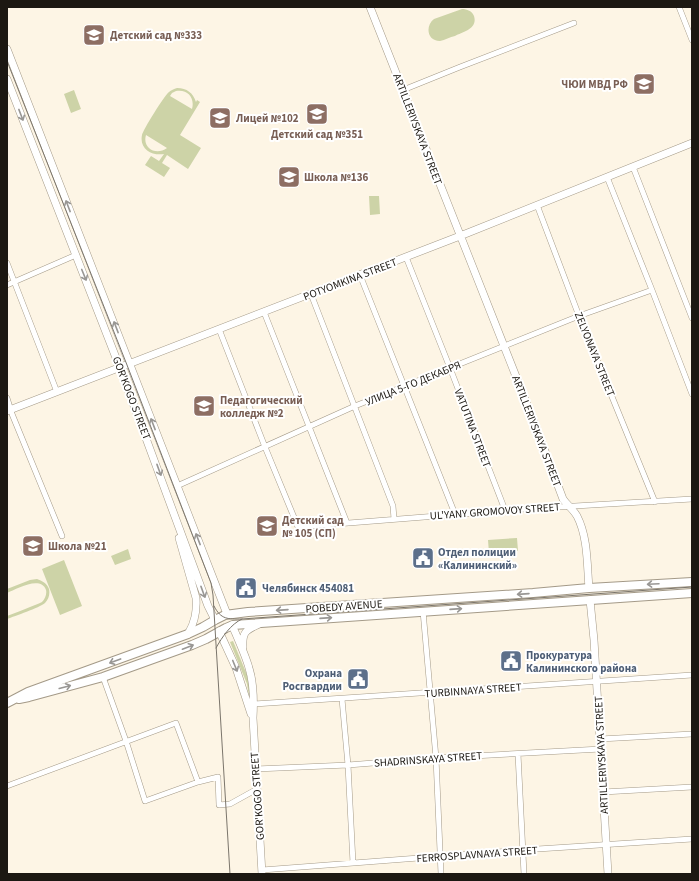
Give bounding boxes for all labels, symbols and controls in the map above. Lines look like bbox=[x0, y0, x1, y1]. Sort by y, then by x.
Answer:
school or university icon: Детский сад №333 bbox=[81, 22, 107, 48]
place label: Детский сад №333 bbox=[110, 28, 202, 43]
street label: ARTILLERIYSKAYA STREET bbox=[389, 71, 446, 187]
school or university icon: ЧЮИ МВД РФ bbox=[631, 71, 657, 97]
place label: ЧЮИ МВД РФ bbox=[561, 77, 628, 92]
school or university icon: Детский сад №351 bbox=[304, 101, 330, 127]
school or university icon: Лицей №102 bbox=[207, 105, 233, 131]
one-way arrow bbox=[18, 109, 26, 121]
place label: Лицей №102 bbox=[235, 111, 299, 126]
place label: Детский сад №351 bbox=[271, 127, 363, 142]
school or university icon: Школа №136 bbox=[276, 164, 302, 190]
place label: Школа №136 bbox=[304, 170, 368, 185]
one-way arrow bbox=[64, 201, 72, 213]
street label: POTYOMKINA STREET bbox=[301, 255, 399, 304]
one-way arrow bbox=[80, 269, 88, 281]
street label: ZELYONAYA STREET bbox=[571, 310, 618, 399]
one-way arrow bbox=[111, 322, 119, 334]
street label: GOR'KOGO STREET bbox=[109, 354, 154, 442]
street label: УЛИЦА 5-ГО ДЕКАБРЯ bbox=[363, 357, 463, 410]
street label: ARTILLERIYSKAYA STREET bbox=[508, 373, 565, 489]
street label: VATUTINA STREET bbox=[451, 387, 494, 470]
school or university icon: Педагогический колледж №2 bbox=[191, 393, 217, 419]
place label: Педагогический колледж №2 bbox=[220, 393, 303, 421]
one-way arrow bbox=[149, 418, 157, 430]
one-way arrow bbox=[155, 463, 163, 475]
street label: UL'YANY GROMOVOY STREET bbox=[429, 499, 561, 524]
school or university icon: Детский сад № 105 (СП) bbox=[254, 513, 280, 539]
place label: Детский сад № 105 (СП) bbox=[282, 513, 344, 541]
school or university icon: Школа №21 bbox=[20, 533, 46, 559]
one-way arrow bbox=[193, 533, 201, 545]
place label: Школа №21 bbox=[48, 539, 107, 554]
public building icon: Отдел полиции «Калининский» bbox=[410, 545, 436, 571]
place label: Отдел полиции «Калининский» bbox=[438, 545, 517, 573]
public building icon: Челябинск 454081 bbox=[233, 575, 259, 601]
one-way arrow bbox=[647, 580, 660, 588]
place label: Челябинск 454081 bbox=[262, 581, 354, 596]
one-way arrow bbox=[200, 586, 208, 598]
one-way arrow bbox=[517, 590, 530, 597]
street label: POBEDY AVENUE bbox=[305, 596, 383, 617]
one-way arrow bbox=[449, 605, 462, 613]
one-way arrow bbox=[276, 606, 289, 613]
one-way arrow bbox=[319, 614, 332, 621]
one-way arrow bbox=[182, 642, 194, 650]
public building icon: Прокуратура Калининского района bbox=[498, 648, 524, 674]
place label: Прокуратура Калининского района bbox=[526, 648, 637, 676]
one-way arrow bbox=[110, 657, 122, 665]
one-way arrow bbox=[232, 660, 239, 672]
place label: Охрана Росгвардии bbox=[283, 666, 342, 694]
public building icon: Охрана Росгвардии bbox=[345, 666, 371, 692]
street label: TURBINNAYA STREET bbox=[424, 680, 522, 701]
one-way arrow bbox=[58, 683, 71, 690]
street label: ARTILLERIYSKAYA STREET bbox=[591, 696, 612, 814]
street label: SHADRINSKAYA STREET bbox=[373, 748, 483, 771]
street label: GOR'KOGO STREET bbox=[247, 751, 268, 840]
street label: FERROSPLAVNAYA STREET bbox=[416, 843, 538, 866]

